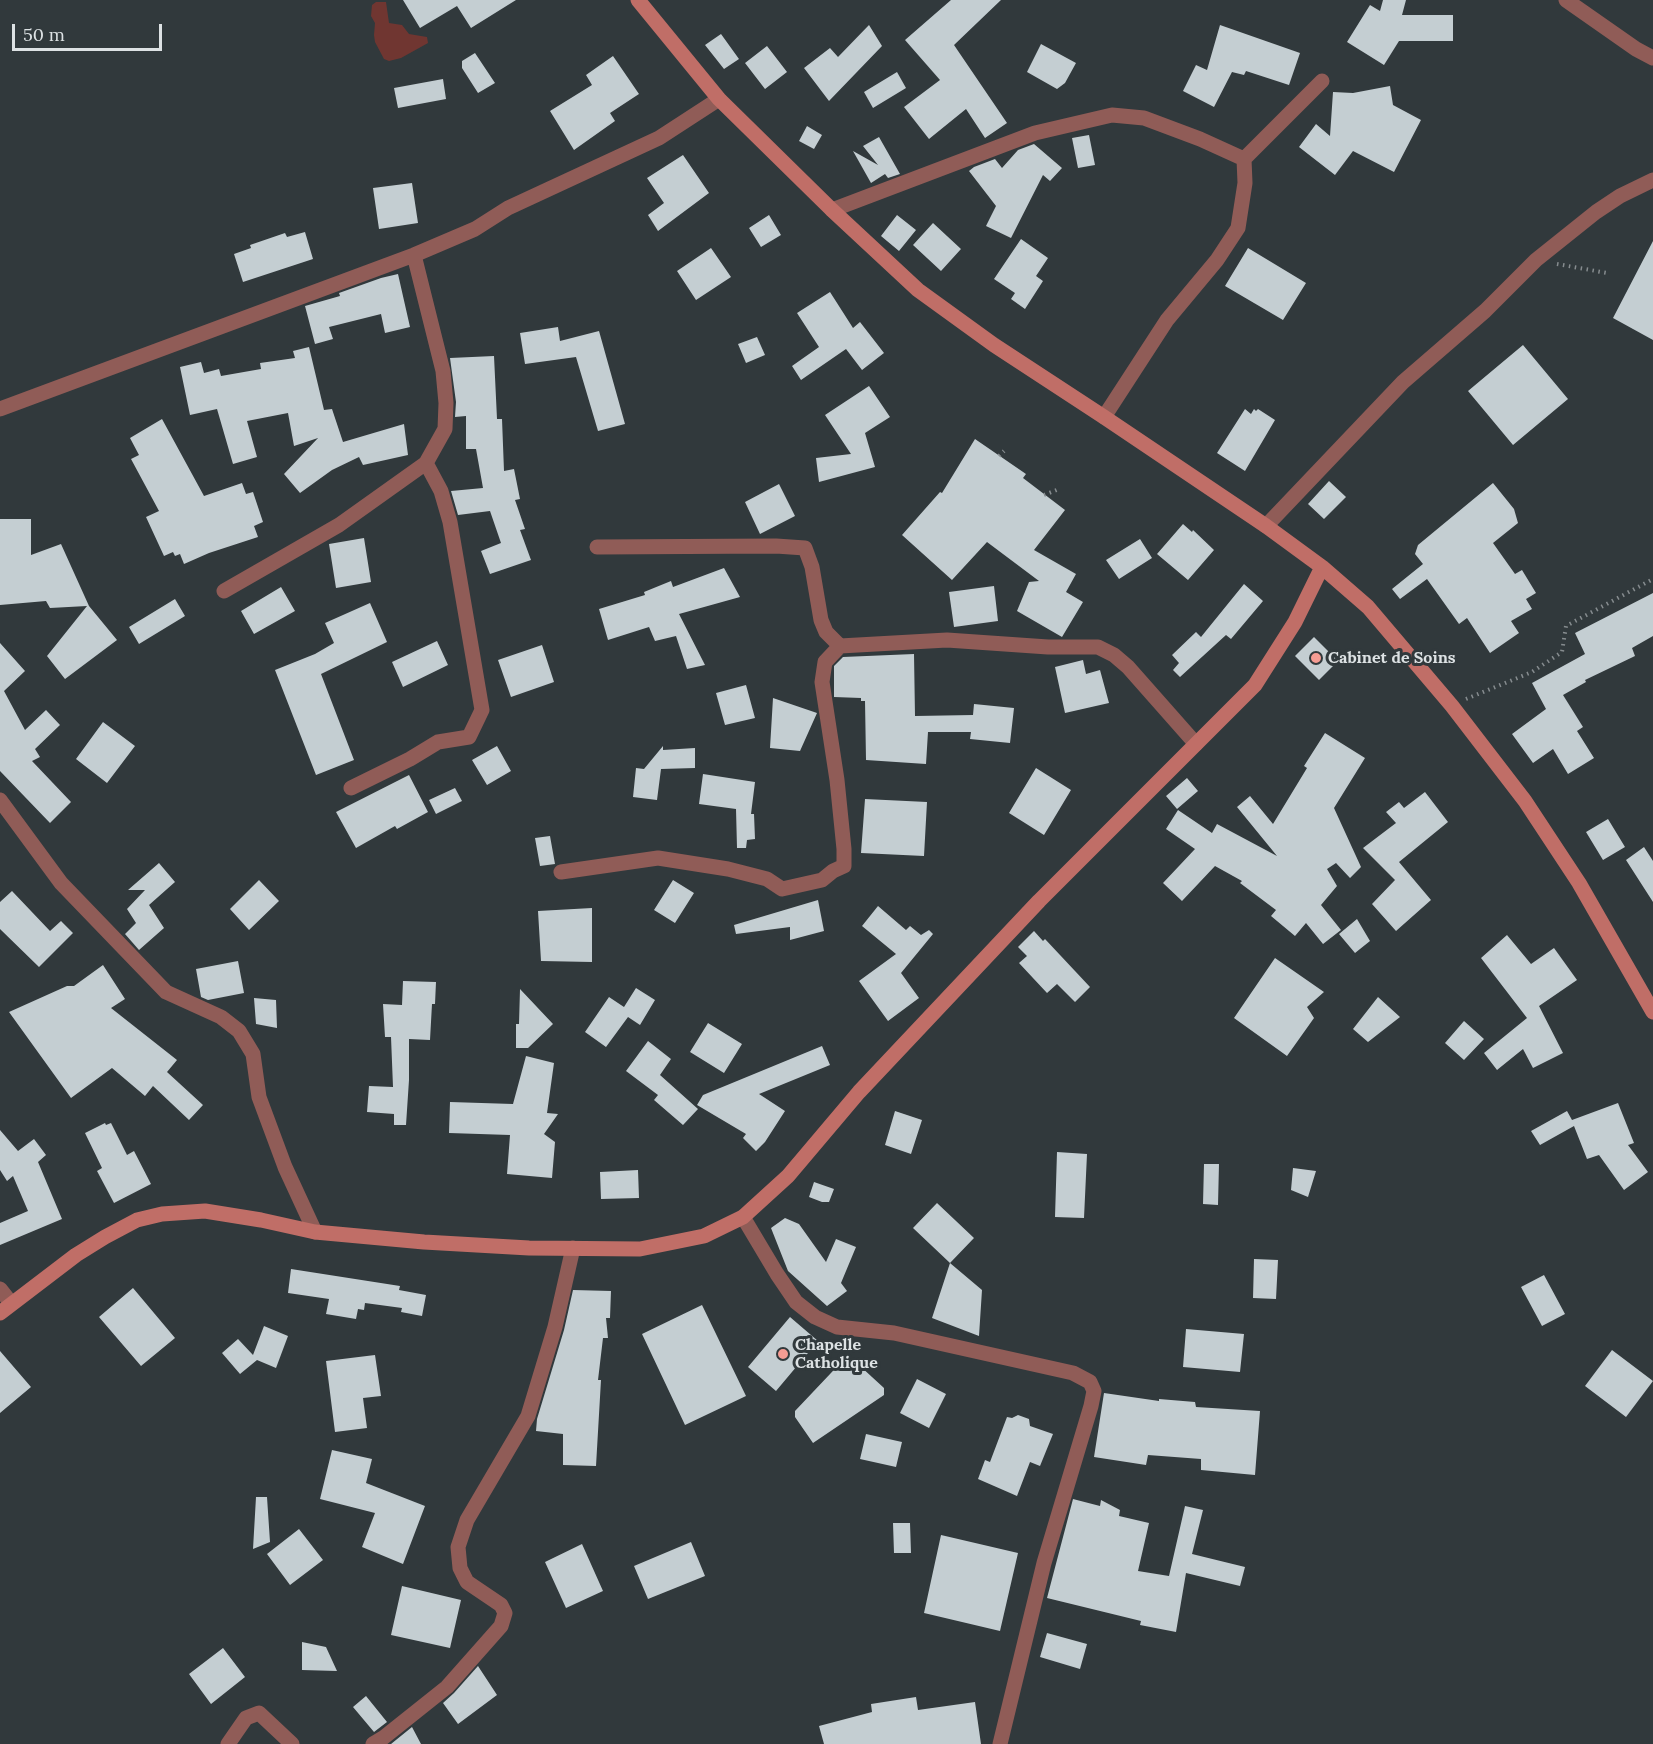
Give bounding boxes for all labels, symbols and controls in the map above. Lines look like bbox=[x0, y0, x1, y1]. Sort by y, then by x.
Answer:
scale bar bbox=[15, 12, 165, 50]
text: 50 m bbox=[23, 23, 65, 46]
place label: Cabinet de Soins bbox=[1328, 648, 1456, 668]
marker: Cabinet de Soins bbox=[1309, 651, 1323, 665]
place label: Chapelle Catholique bbox=[795, 1335, 878, 1373]
marker: Chapelle Catholique bbox=[776, 1347, 790, 1361]

